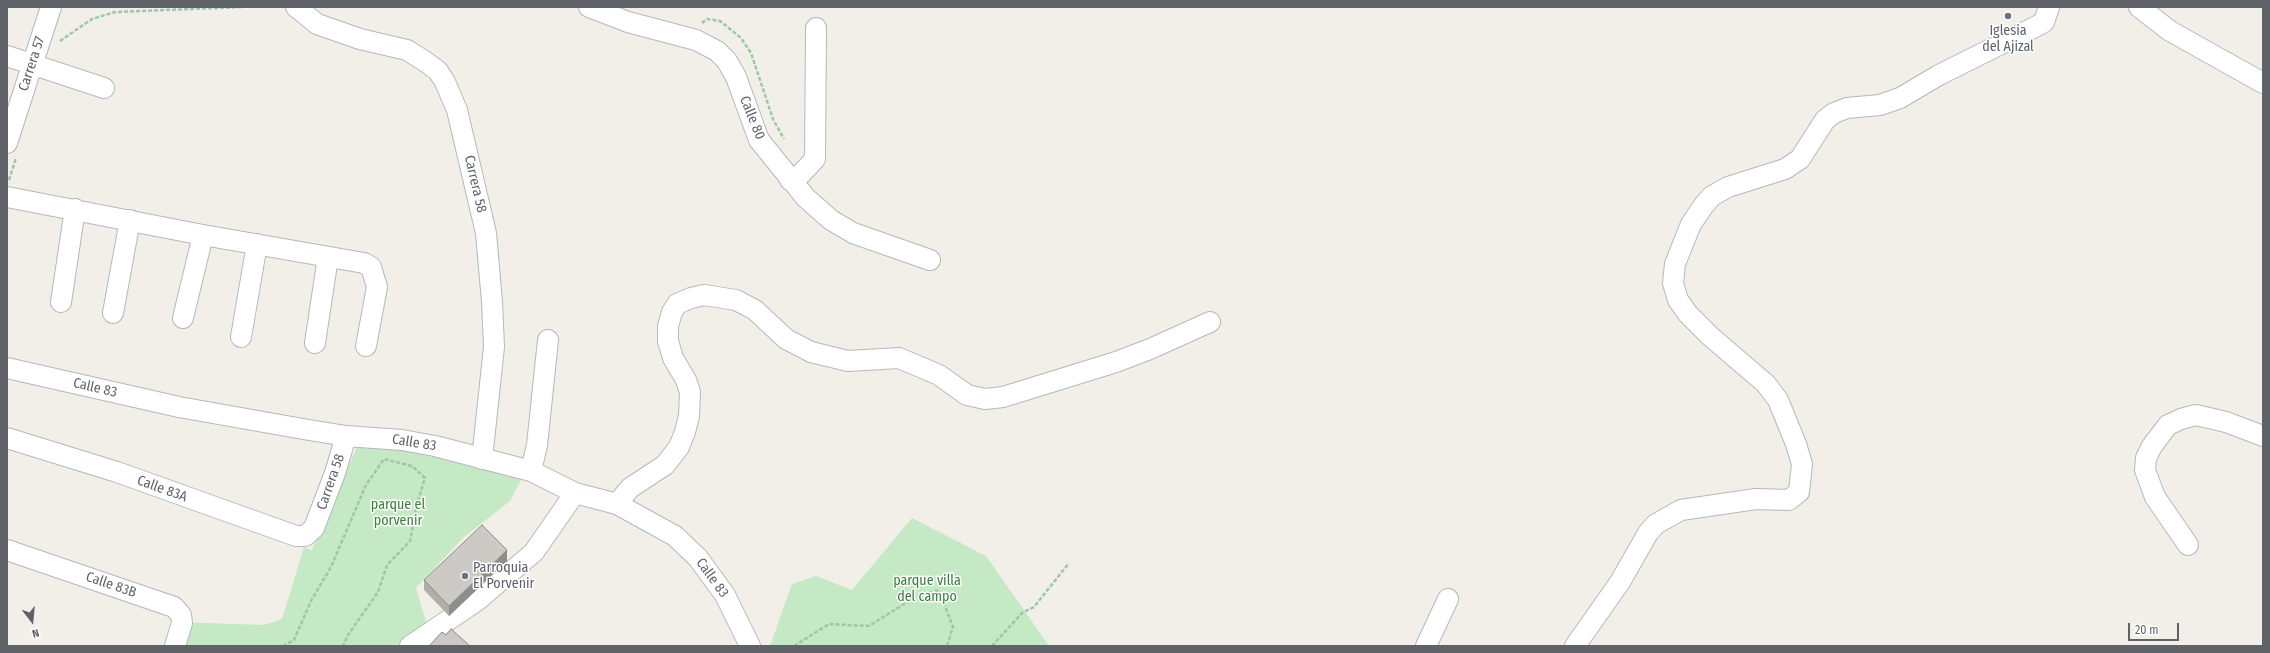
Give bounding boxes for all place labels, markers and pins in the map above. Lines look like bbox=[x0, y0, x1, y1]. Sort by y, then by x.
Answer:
marker: Iglesia del Ajizal bbox=[2003, 11, 2013, 21]
place label: Iglesia del Ajizal bbox=[1982, 23, 2034, 56]
place label: Parroquia El Porvenir bbox=[473, 560, 534, 592]
marker: Parroquia El Porvenir bbox=[460, 571, 470, 581]

